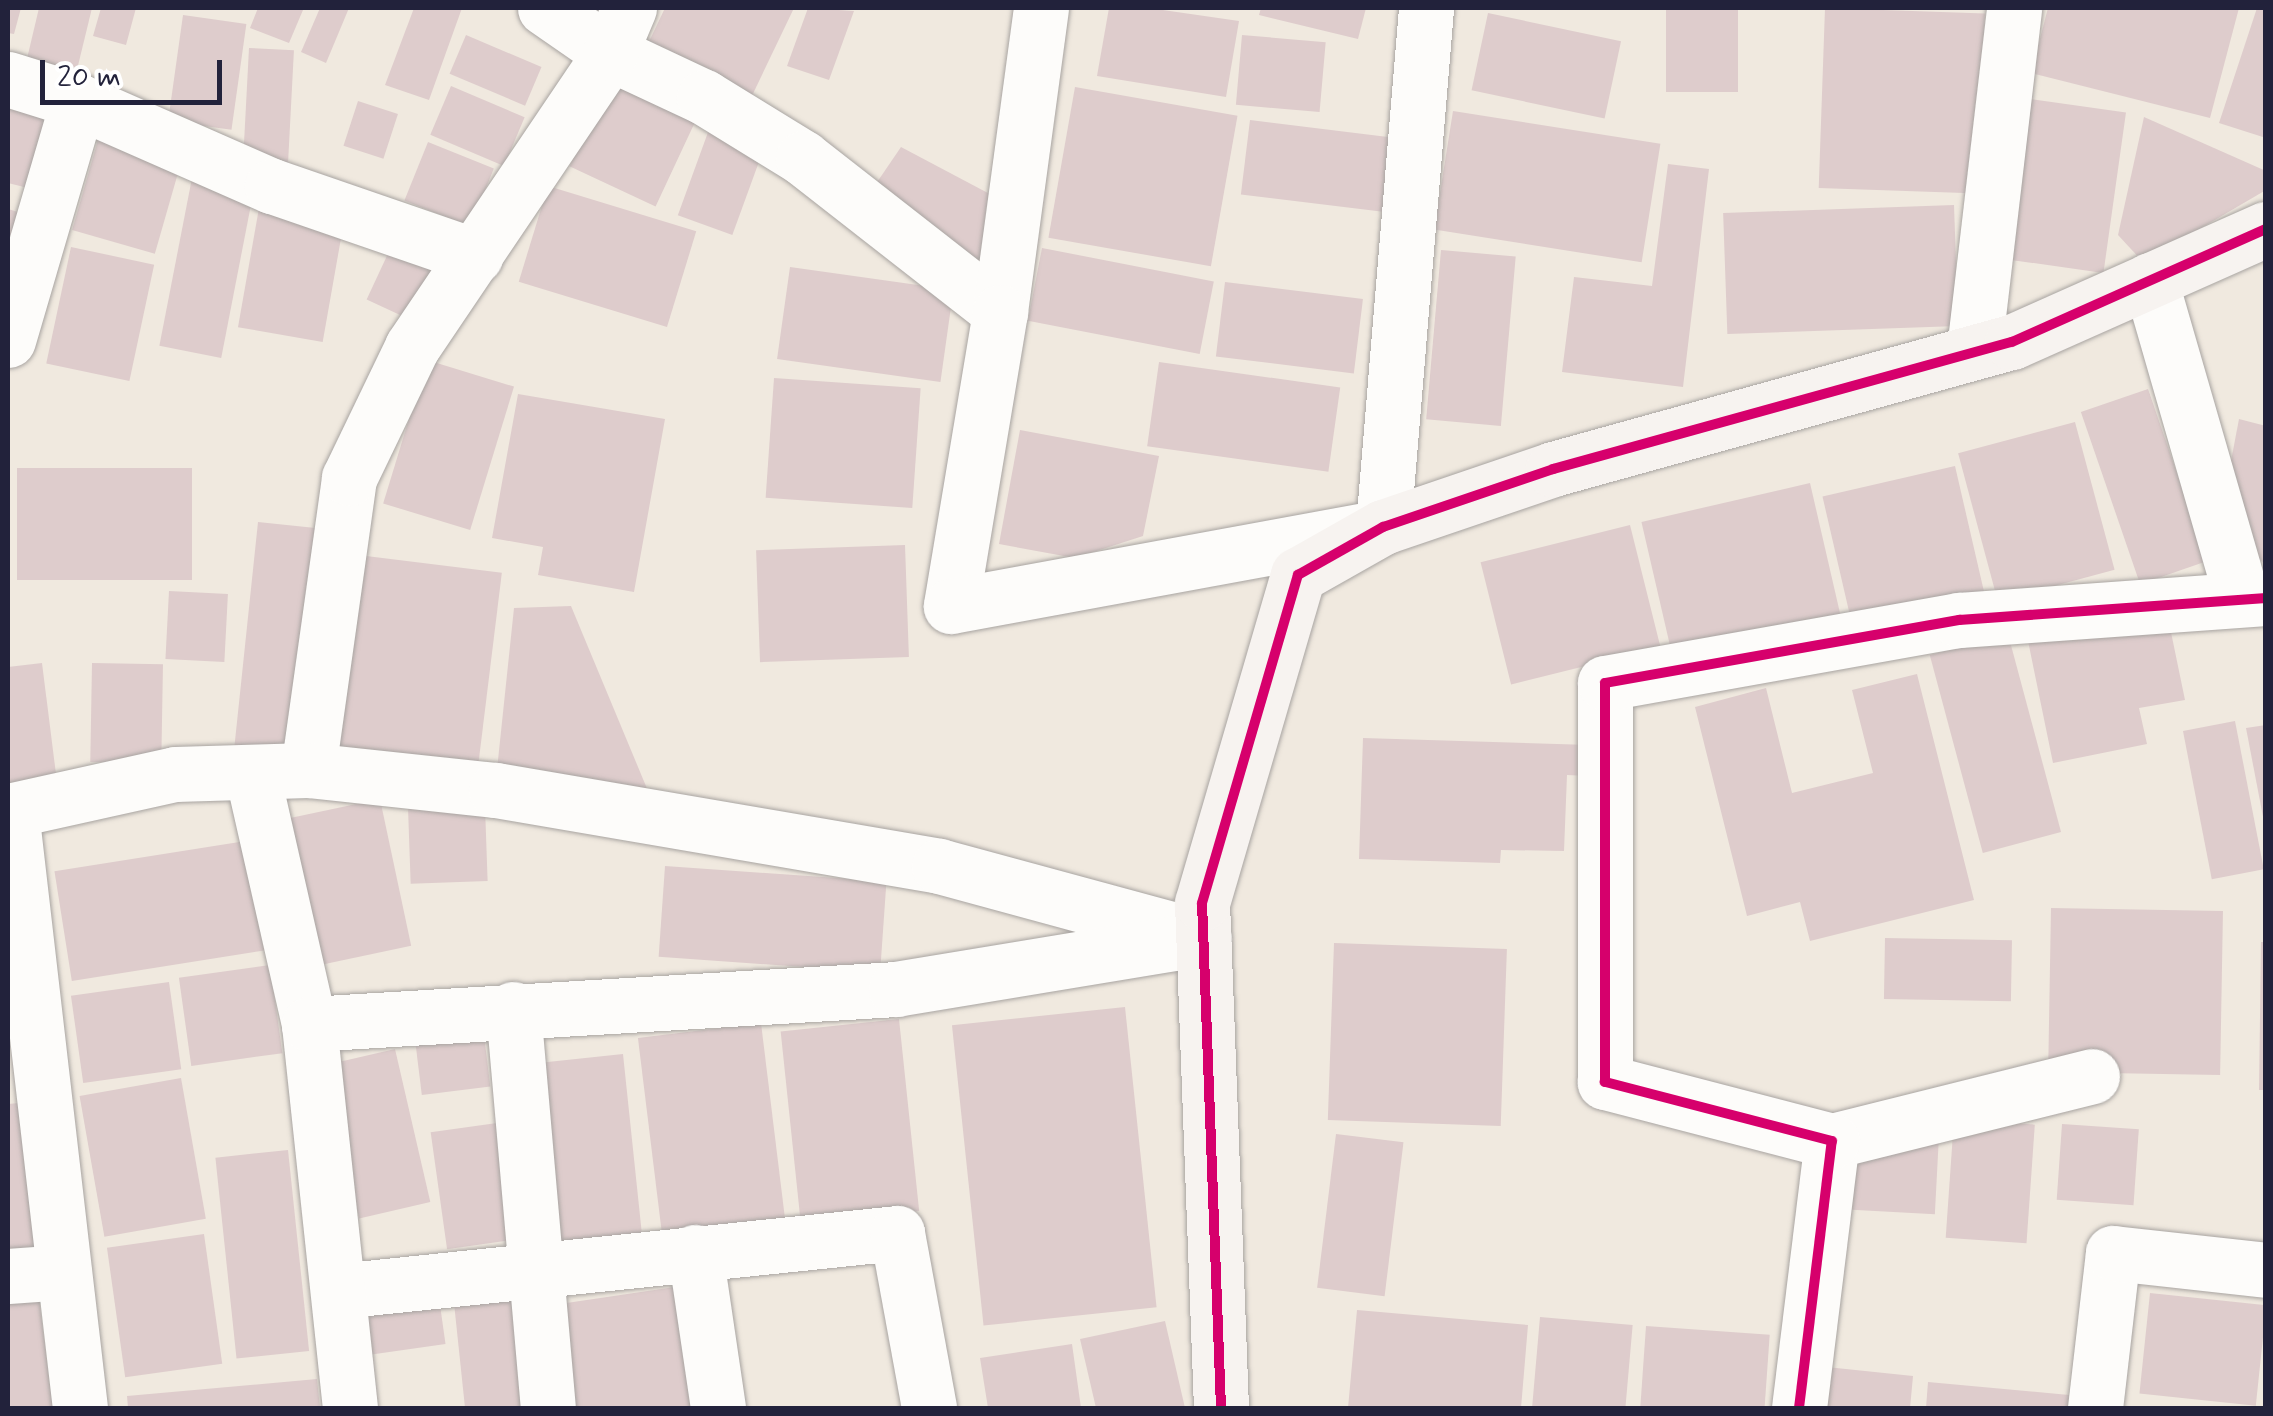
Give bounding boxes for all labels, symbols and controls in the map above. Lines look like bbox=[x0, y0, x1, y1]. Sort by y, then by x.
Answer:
scale bar bbox=[45, 40, 228, 102]
text: 20 m bbox=[57, 58, 121, 97]

